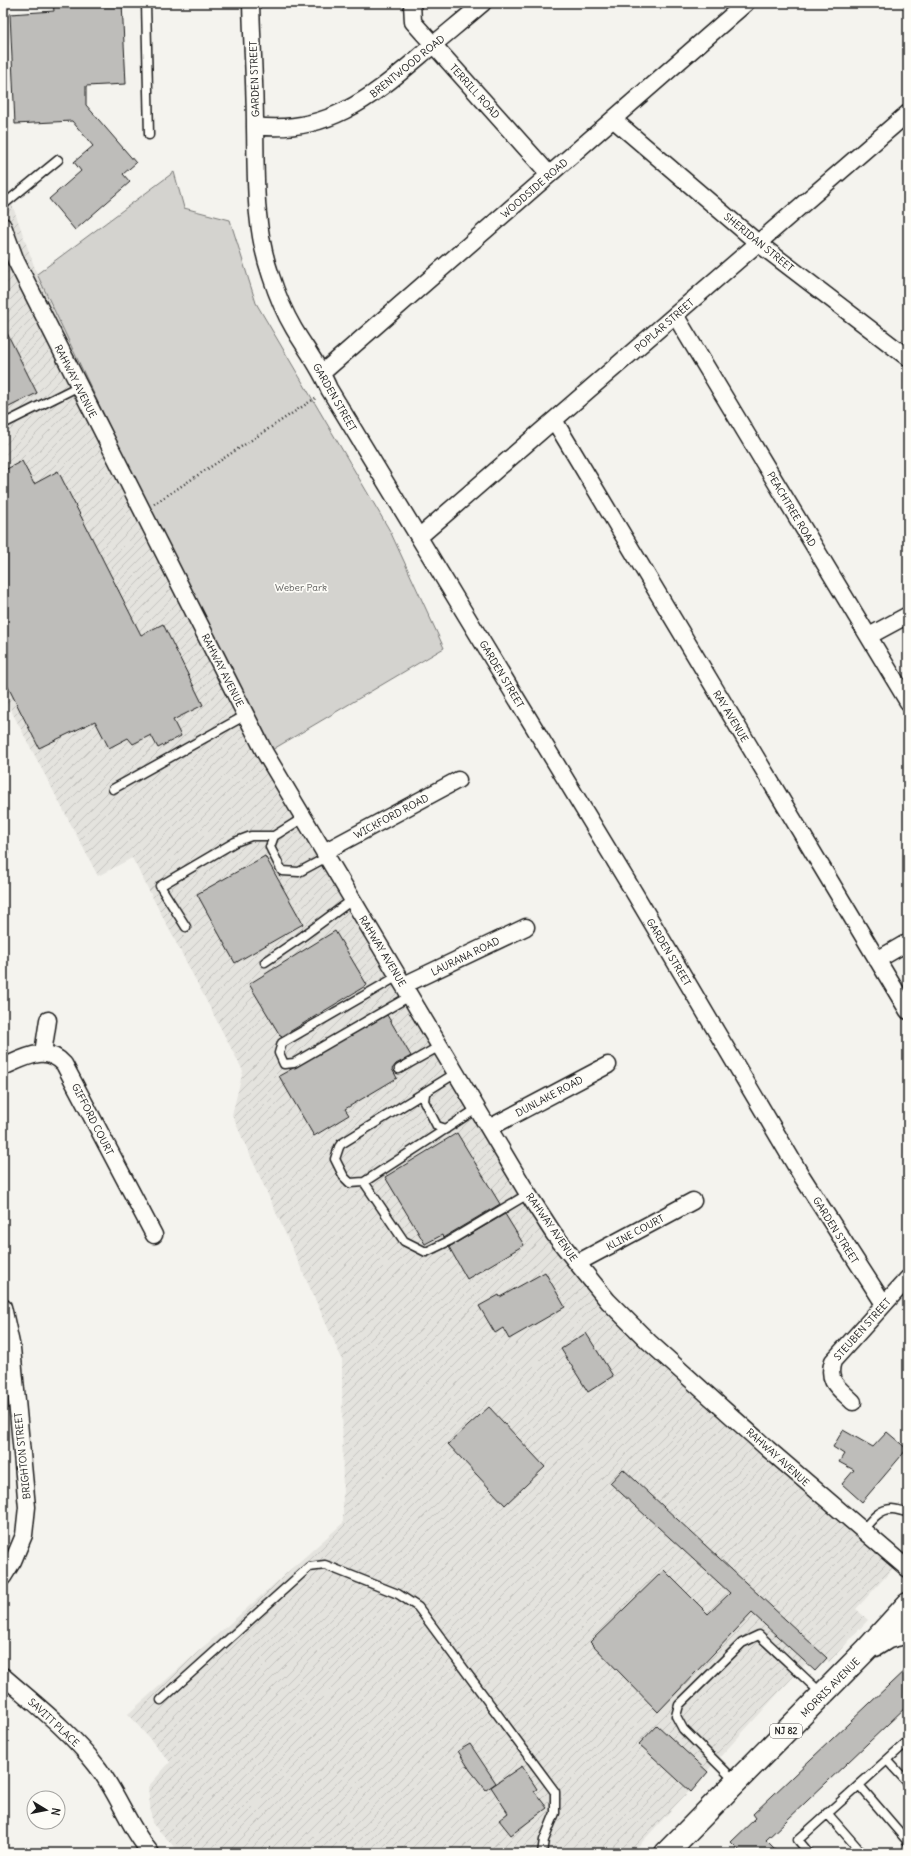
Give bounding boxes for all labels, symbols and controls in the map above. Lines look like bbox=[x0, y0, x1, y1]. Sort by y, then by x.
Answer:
street label: BRENTWOOD ROAD bbox=[367, 32, 447, 101]
street label: GARDEN STREET bbox=[247, 41, 262, 117]
street label: TERRILL ROAD bbox=[447, 61, 503, 121]
street label: WOODSIDE ROAD bbox=[498, 156, 570, 221]
street label: SHERIDAN STREET bbox=[721, 210, 796, 275]
street label: POPLAR STREET bbox=[632, 296, 697, 355]
street label: RAHWAY AVENUE bbox=[51, 342, 100, 420]
street label: GARDEN STREET bbox=[310, 361, 359, 434]
street label: PEACHTREE ROAD bbox=[764, 469, 819, 549]
park label: Weber Park bbox=[275, 581, 327, 594]
street label: RAHWAY AVENUE bbox=[198, 631, 247, 709]
street label: GARDEN STREET bbox=[476, 638, 527, 710]
street label: RAY AVENUE bbox=[710, 688, 751, 745]
street label: WICKFORD ROAD bbox=[352, 791, 431, 842]
street label: RAHWAY AVENUE bbox=[356, 913, 409, 989]
street label: GARDEN STREET bbox=[643, 916, 694, 988]
street label: LAURANA ROAD bbox=[429, 934, 502, 979]
street label: DUNLAKE ROAD bbox=[513, 1073, 585, 1120]
street label: GIFFORD COURT bbox=[69, 1081, 116, 1157]
street label: RAHWAY AVENUE bbox=[523, 1191, 580, 1264]
street label: GARDEN STREET bbox=[810, 1194, 861, 1266]
street label: KLINE COURT bbox=[604, 1212, 666, 1253]
street label: STEUBEN STREET bbox=[831, 1296, 894, 1363]
street label: BRIGHTON STREET bbox=[11, 1412, 34, 1500]
street label: RAHWAY AVENUE bbox=[743, 1426, 812, 1489]
street label: MORRIS AVENUE bbox=[798, 1655, 863, 1720]
street label: SAVITT PLACE bbox=[25, 1695, 82, 1749]
road number: NJ 82 bbox=[770, 1724, 802, 1738]
north arrow bbox=[26, 1790, 66, 1830]
text: N bbox=[48, 1807, 63, 1817]

